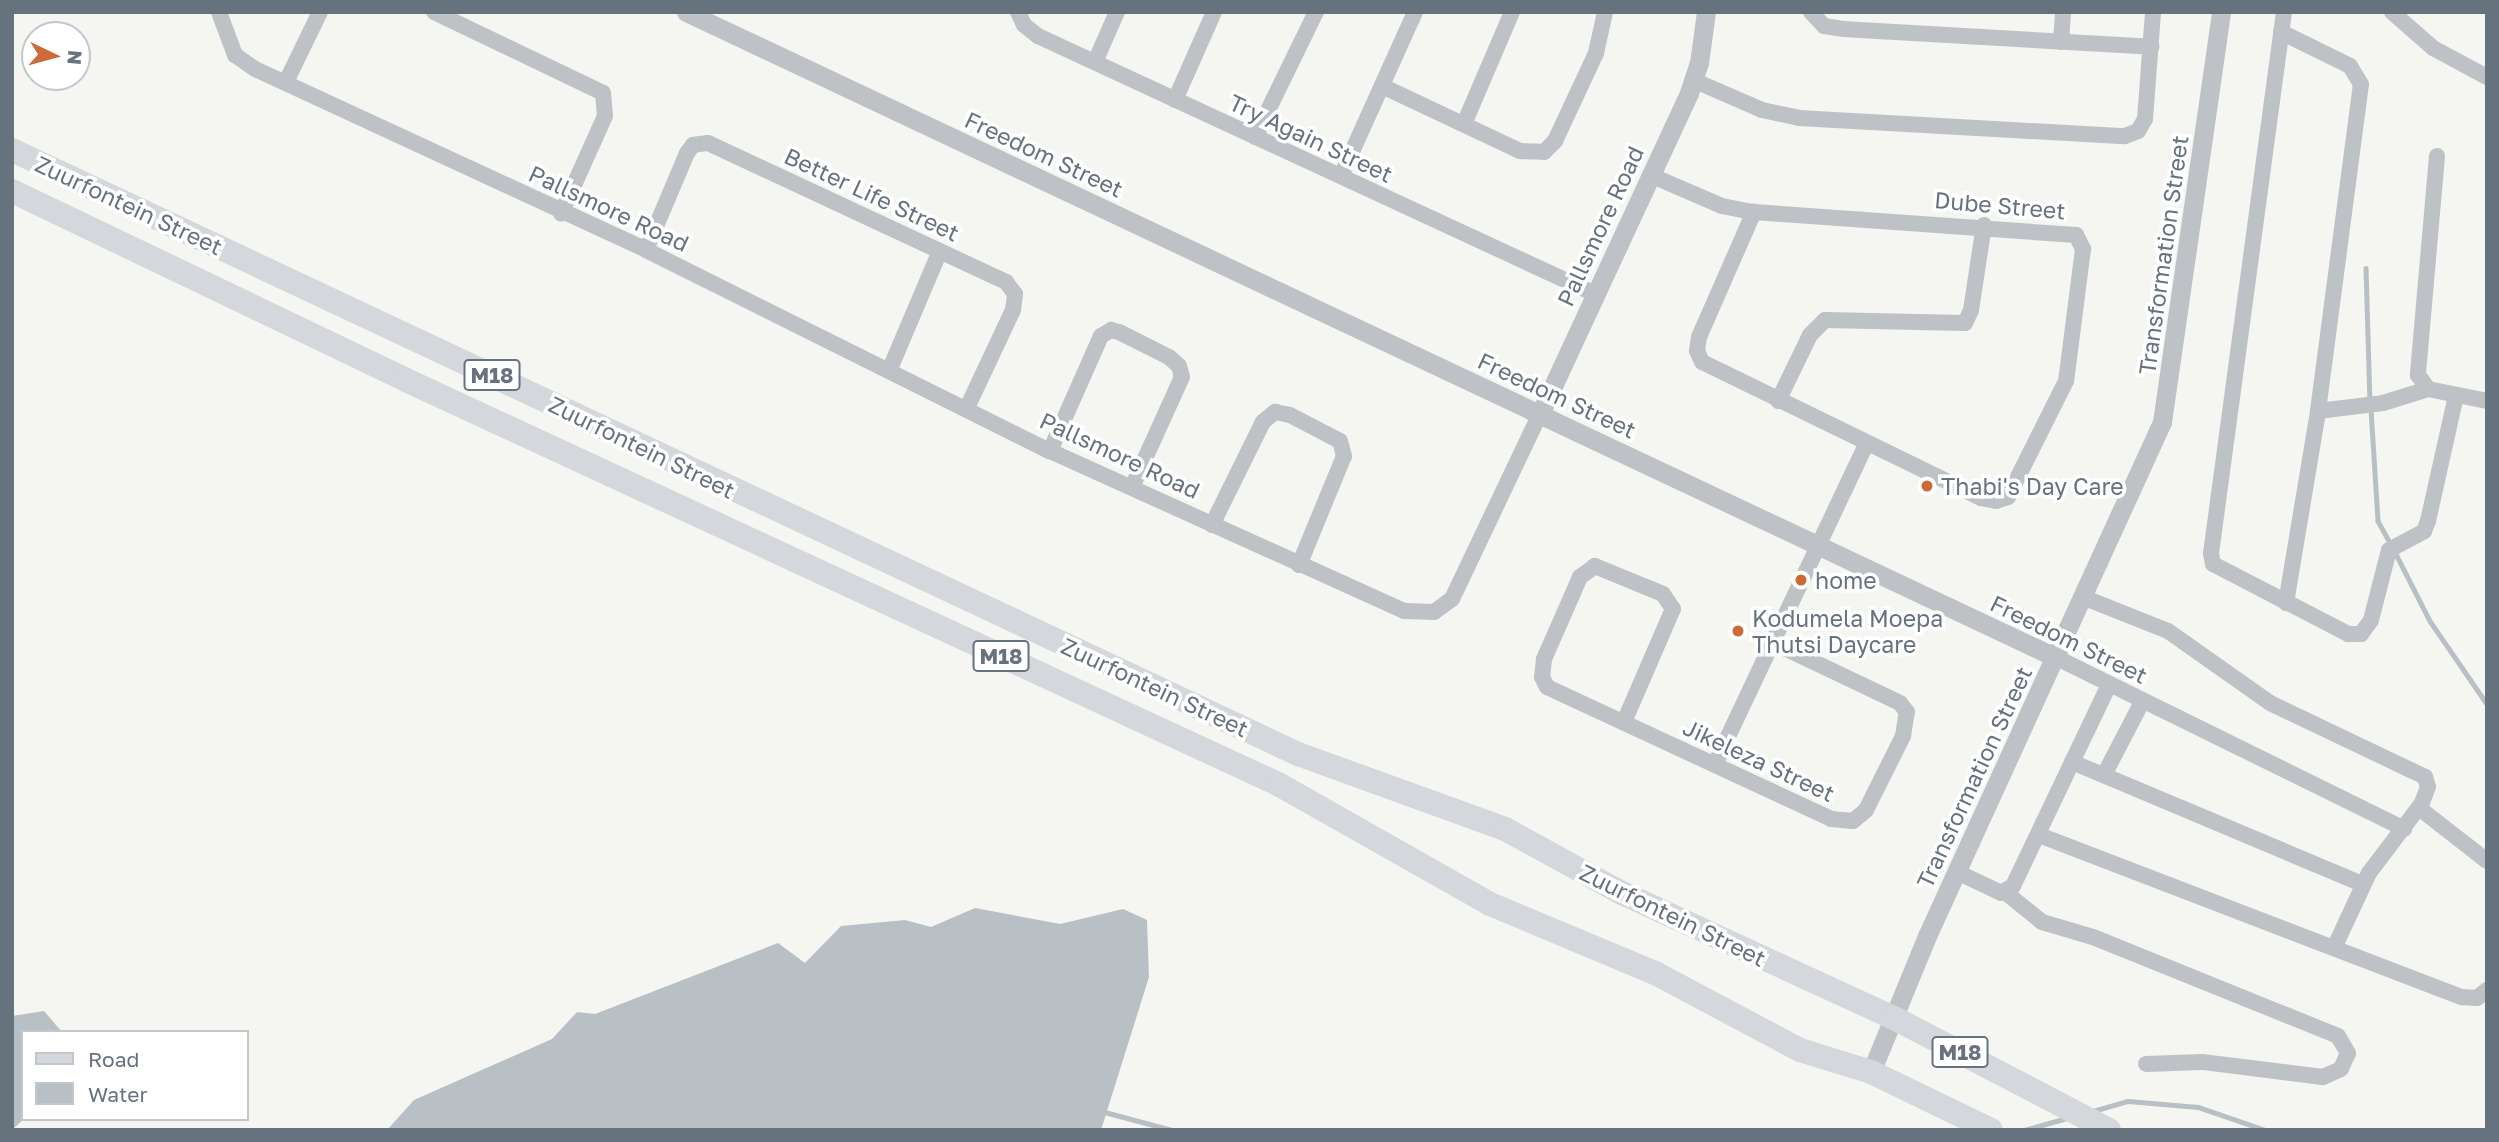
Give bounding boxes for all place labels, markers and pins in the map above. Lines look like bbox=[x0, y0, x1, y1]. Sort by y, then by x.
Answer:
place label: Thabi's Day Care bbox=[1941, 472, 2124, 500]
marker: Thabi's Day Care bbox=[1919, 478, 1935, 494]
place label: home bbox=[1815, 566, 1877, 594]
marker: home bbox=[1793, 572, 1809, 588]
place label: Kodumela Moepa Thutsi Daycare bbox=[1752, 604, 1943, 658]
marker: Kodumela Moepa Thutsi Daycare bbox=[1730, 623, 1746, 639]

